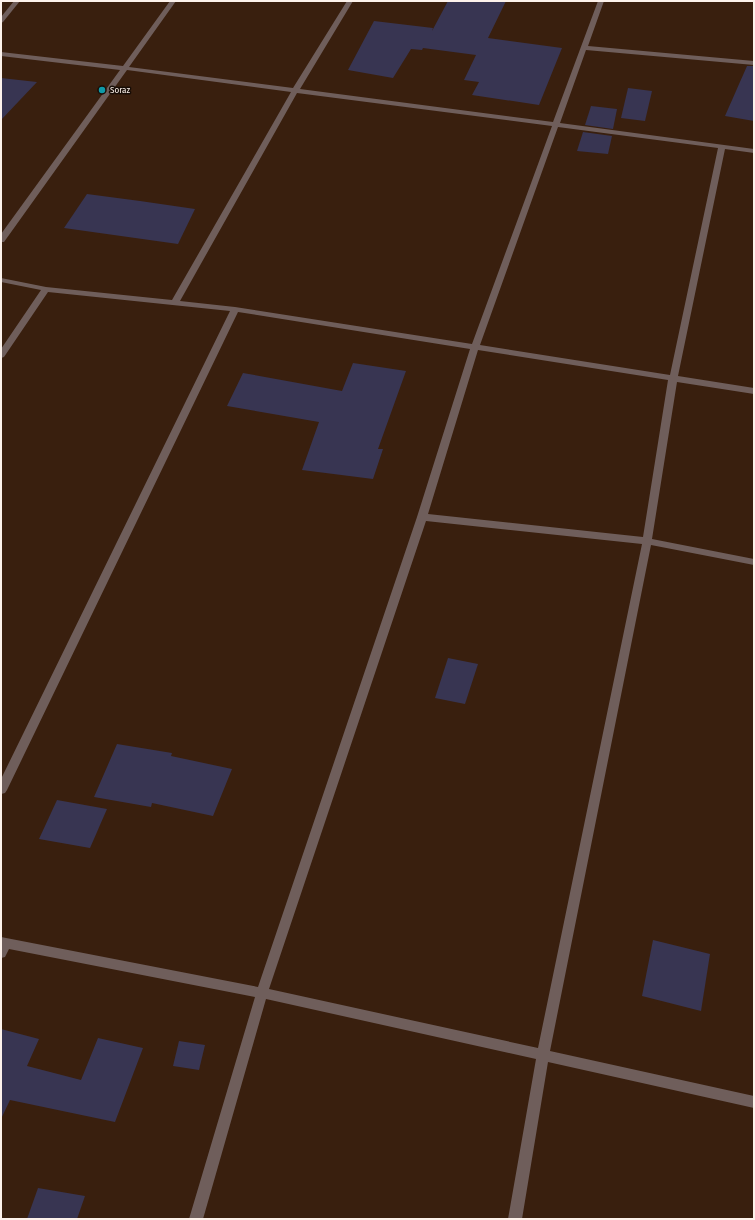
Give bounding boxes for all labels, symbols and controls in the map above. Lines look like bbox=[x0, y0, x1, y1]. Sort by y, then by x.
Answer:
marker: Soraz bbox=[97, 85, 107, 95]
place label: Soraz bbox=[110, 85, 130, 95]

